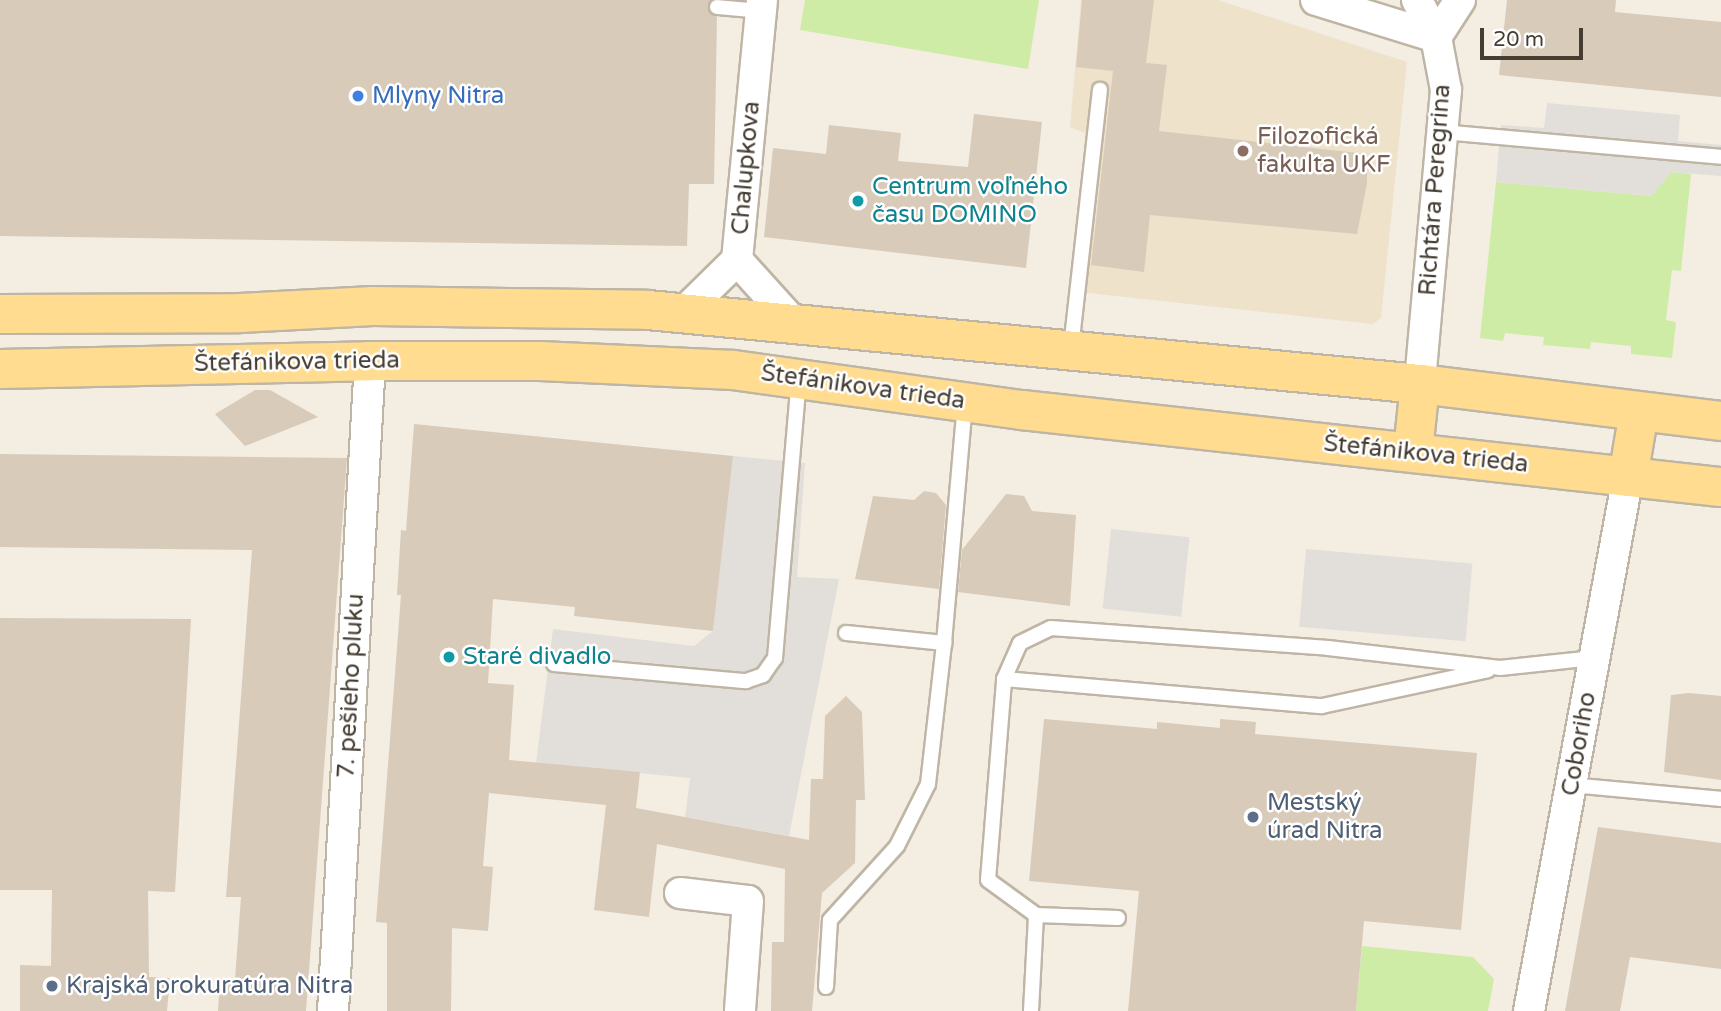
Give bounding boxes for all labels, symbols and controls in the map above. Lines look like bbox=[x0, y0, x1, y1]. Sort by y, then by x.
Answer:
scale bar bbox=[1483, 14, 1586, 58]
text: 20 m bbox=[1493, 27, 1544, 52]
place label: Mlyny Nitra bbox=[372, 82, 504, 110]
street label: Richtára Peregrina bbox=[1413, 83, 1457, 297]
marker: Mlyny Nitra bbox=[350, 88, 366, 104]
street label: Chalupkova bbox=[726, 100, 766, 236]
place label: Filozofická fakulta UKF bbox=[1257, 123, 1391, 179]
marker: Filozofická fakulta UKF bbox=[1235, 143, 1251, 159]
place label: Centrum voľného času DOMINO bbox=[872, 173, 1068, 229]
marker: Centrum voľného času DOMINO bbox=[850, 193, 866, 209]
street label: Štefánikova trieda bbox=[194, 346, 400, 378]
street label: Štefánikova trieda bbox=[759, 358, 967, 416]
street label: Štefánikova trieda bbox=[1322, 429, 1530, 479]
street label: 7. pešieho pluku bbox=[332, 593, 370, 779]
place label: Staré divadlo bbox=[463, 643, 611, 671]
marker: Staré divadlo bbox=[441, 649, 457, 665]
street label: Coboriho bbox=[1556, 690, 1602, 798]
place label: Mestský úrad Nitra bbox=[1267, 789, 1383, 845]
marker: Mestský úrad Nitra bbox=[1245, 809, 1261, 825]
place label: Krajská prokuratúra Nitra bbox=[66, 972, 353, 1000]
marker: Krajská prokuratúra Nitra bbox=[44, 978, 60, 994]

